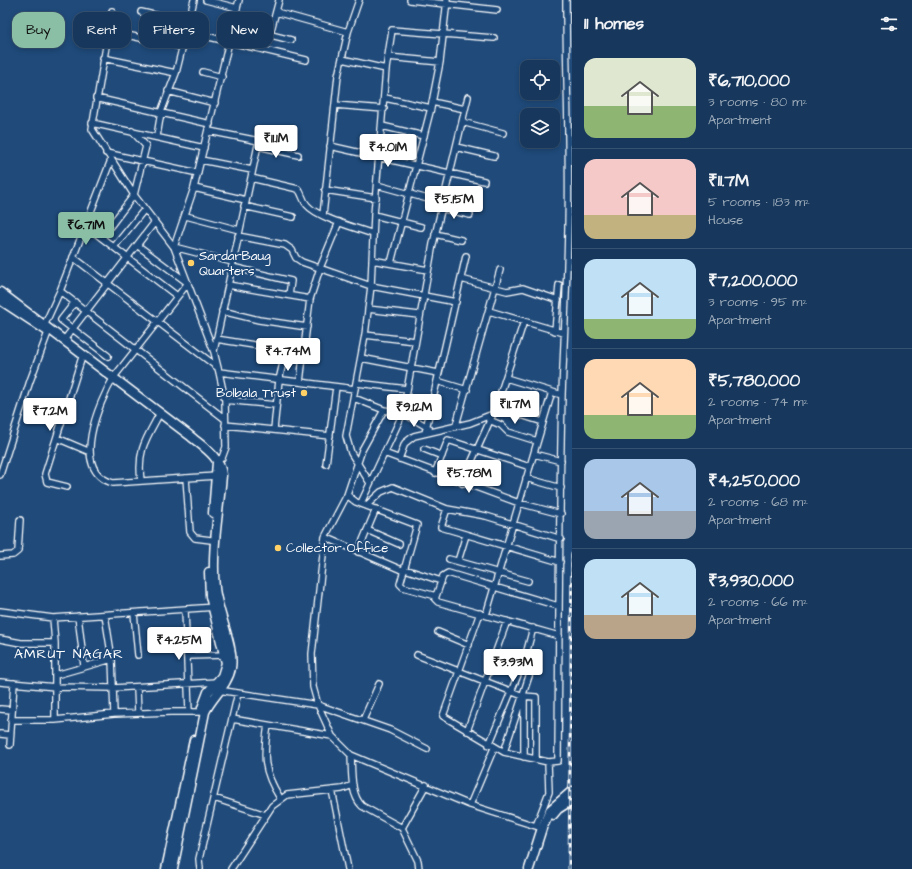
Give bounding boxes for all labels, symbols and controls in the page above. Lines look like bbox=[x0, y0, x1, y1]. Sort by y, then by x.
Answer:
chip: Buy bbox=[12, 12, 65, 48]
chip: Rent bbox=[73, 12, 131, 48]
chip: Filters bbox=[139, 12, 209, 48]
chip: New bbox=[217, 12, 273, 48]
text: 11 homes bbox=[584, 12, 644, 36]
icon: filters bbox=[878, 13, 900, 35]
map controls bbox=[520, 60, 560, 148]
button: locate bbox=[520, 60, 560, 100]
text: ₹6,710,000 bbox=[708, 69, 790, 93]
icon: home bbox=[616, 74, 664, 122]
text: 3 rooms · 80 m² bbox=[708, 93, 807, 111]
button: layers bbox=[520, 108, 560, 148]
text: Apartment bbox=[708, 111, 772, 129]
pin: ₹11.1M bbox=[243, 125, 309, 159]
text: ₹11.1M bbox=[263, 129, 289, 147]
pin: ₹4.01M bbox=[355, 134, 421, 168]
text: ₹4.01M bbox=[369, 138, 407, 156]
text: ₹11.7M bbox=[708, 169, 749, 193]
icon: home bbox=[616, 175, 664, 223]
pin: ₹5.15M bbox=[421, 186, 487, 220]
text: ₹5.15M bbox=[434, 190, 474, 208]
text: 5 rooms · 183 m² bbox=[708, 193, 810, 211]
text: House bbox=[708, 211, 743, 229]
pin: ₹6.71M bbox=[53, 212, 119, 246]
text: ₹6.71M bbox=[67, 216, 105, 234]
place label: SardarBaug Quarters bbox=[199, 247, 271, 280]
marker: SardarBaug Quarters bbox=[186, 258, 196, 268]
text: ₹7,200,000 bbox=[708, 269, 798, 293]
icon: home bbox=[616, 275, 664, 323]
text: 3 rooms · 95 m² bbox=[708, 293, 807, 311]
text: Apartment bbox=[708, 311, 772, 329]
pin: ₹4.74M bbox=[255, 338, 321, 372]
text: ₹4.74M bbox=[265, 342, 311, 360]
text: ₹5,780,000 bbox=[708, 369, 800, 393]
icon: home bbox=[616, 375, 664, 423]
place label: Bolbala Trust bbox=[216, 384, 297, 402]
marker: Bolbala Trust bbox=[299, 388, 309, 398]
pin: ₹11.7M bbox=[482, 391, 548, 425]
text: 2 rooms · 74 m² bbox=[708, 393, 808, 411]
pin: ₹9.12M bbox=[381, 394, 447, 428]
text: ₹11.7M bbox=[499, 395, 531, 413]
pin: ₹7.2M bbox=[22, 398, 78, 432]
text: ₹9.12M bbox=[396, 398, 432, 416]
text: ₹7.2M bbox=[32, 402, 68, 420]
text: Apartment bbox=[708, 411, 772, 429]
pin: ₹5.78M bbox=[436, 460, 502, 494]
text: ₹5.78M bbox=[446, 464, 492, 482]
text: ₹4,250,000 bbox=[708, 469, 800, 493]
icon: home bbox=[616, 475, 664, 523]
text: 2 rooms · 68 m² bbox=[708, 493, 808, 511]
text: Apartment bbox=[708, 511, 772, 529]
place label: Collector Office bbox=[286, 539, 388, 557]
marker: Collector Office bbox=[273, 543, 283, 553]
text: ₹3,930,000 bbox=[708, 569, 794, 593]
icon: home bbox=[616, 575, 664, 623]
text: 2 rooms · 66 m² bbox=[708, 593, 808, 611]
text: Apartment bbox=[708, 611, 772, 629]
pin: ₹4.25M bbox=[146, 627, 212, 661]
text: ₹4.25M bbox=[156, 631, 202, 649]
district label: AMRUT NAGAR bbox=[14, 644, 124, 664]
pin: ₹3.93M bbox=[480, 649, 546, 683]
text: ₹3.93M bbox=[493, 653, 533, 671]

